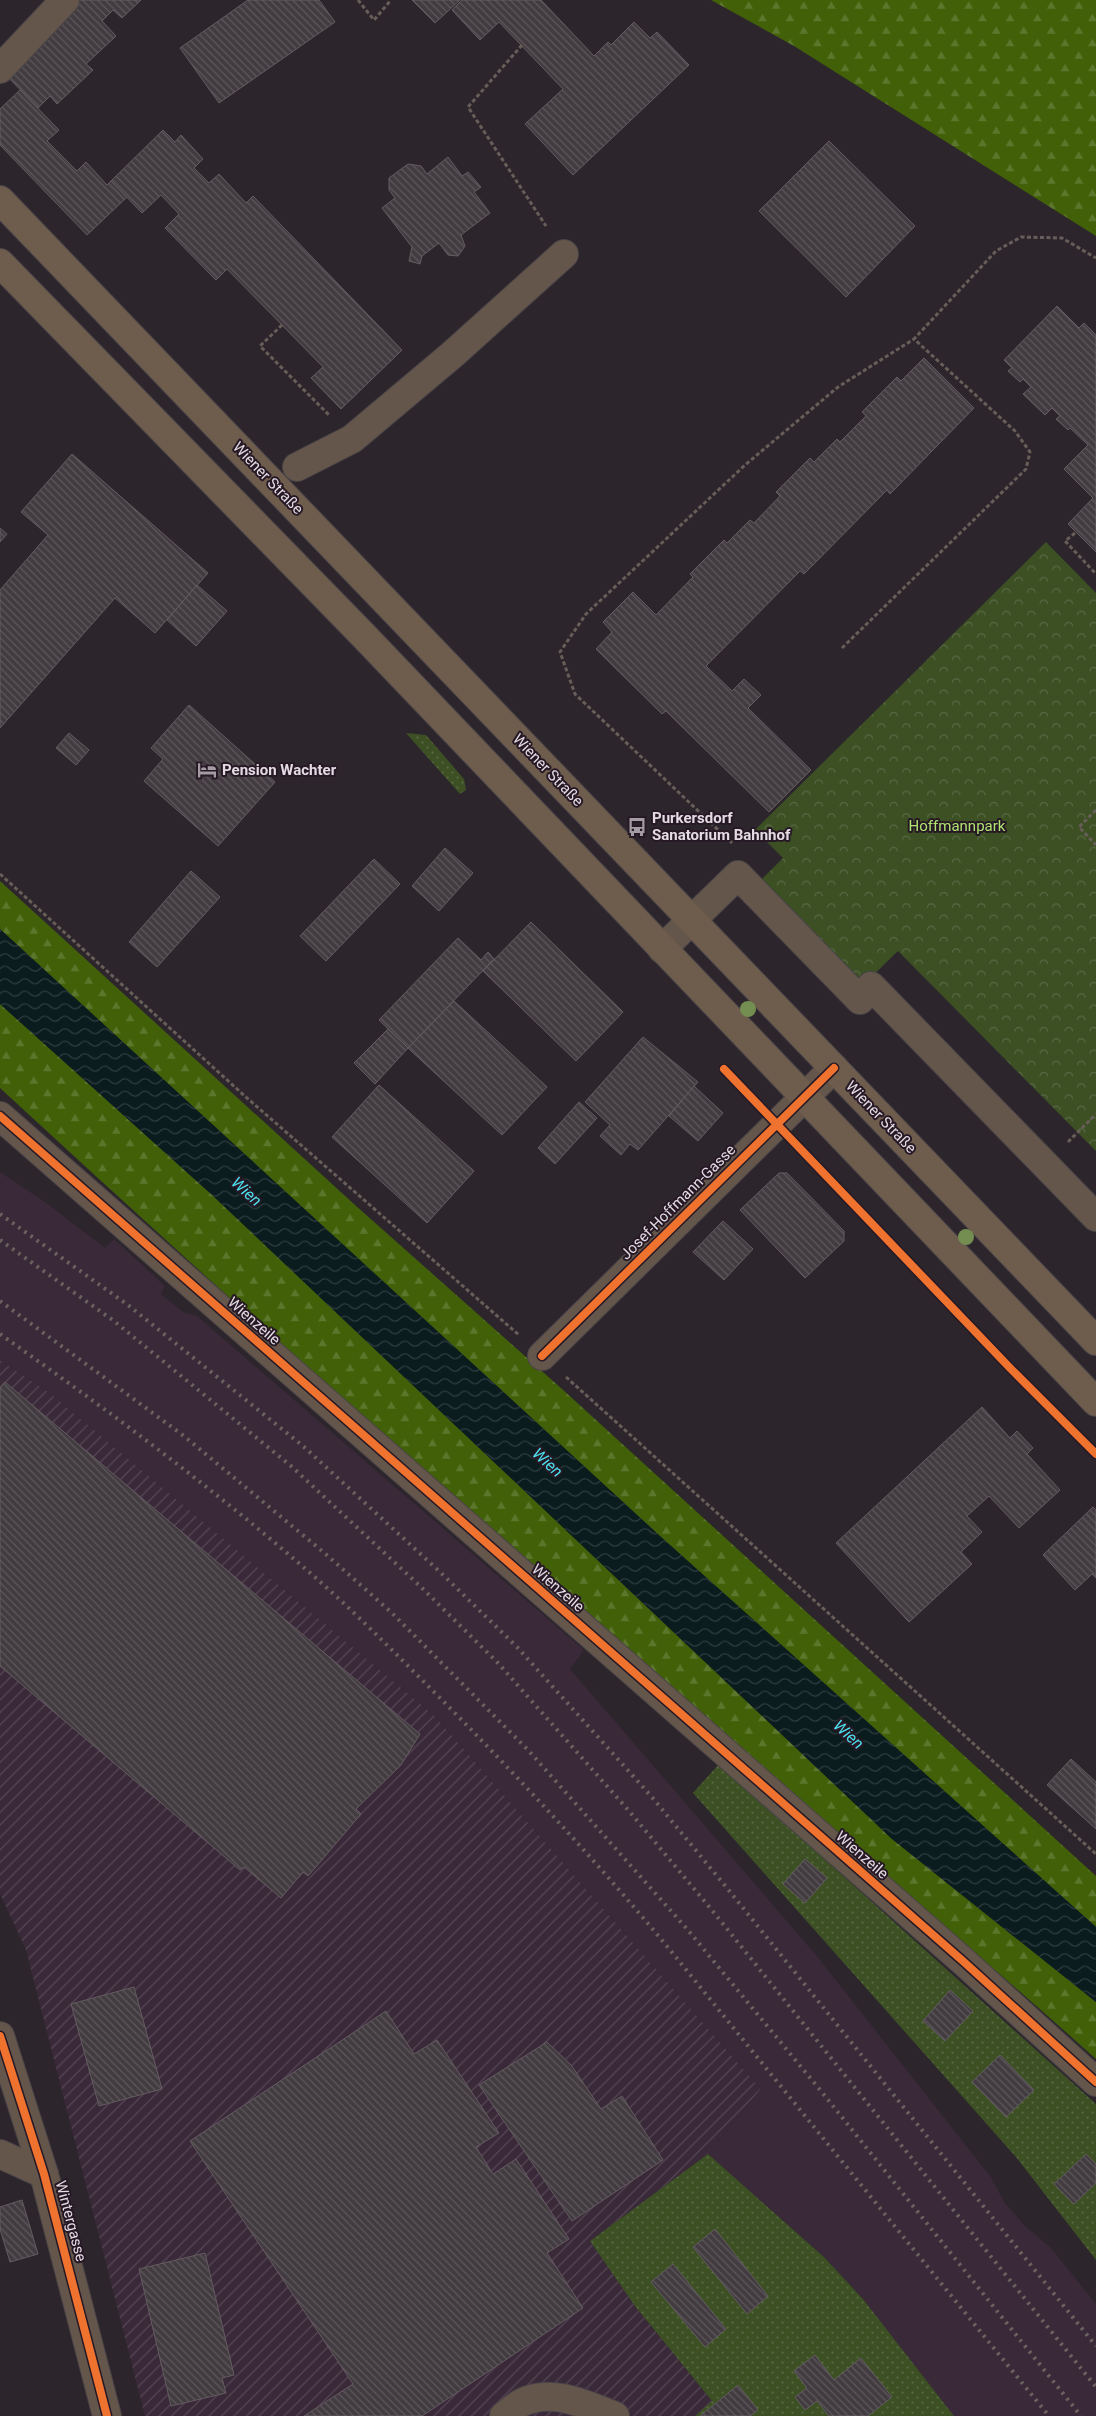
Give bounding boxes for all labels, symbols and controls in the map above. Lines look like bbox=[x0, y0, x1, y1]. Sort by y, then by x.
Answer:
street label: Wiener Straße bbox=[229, 438, 307, 518]
street label: Wiener Straße bbox=[509, 730, 587, 810]
hotel icon: Pension Wachter bbox=[196, 759, 218, 781]
place label: Pension Wachter bbox=[222, 761, 337, 779]
place label: Purkersdorf Sanatorium Bahnhof bbox=[652, 809, 791, 844]
bus stop icon: Purkersdorf Sanatorium Bahnhof bbox=[626, 816, 648, 838]
park label: Hoffmannpark bbox=[909, 817, 1006, 835]
street label: Wiener Straße bbox=[842, 1077, 920, 1157]
street label: Josef-Hoffmann-Gasse bbox=[617, 1141, 739, 1263]
water label: Wien bbox=[228, 1173, 266, 1210]
street label: Wienzeile bbox=[224, 1293, 284, 1349]
water label: Wien bbox=[529, 1444, 567, 1481]
street label: Wienzeile bbox=[528, 1560, 588, 1616]
water label: Wien bbox=[830, 1716, 868, 1753]
street label: Wienzeile bbox=[832, 1827, 892, 1883]
street label: Wintergasse bbox=[52, 2179, 90, 2263]

